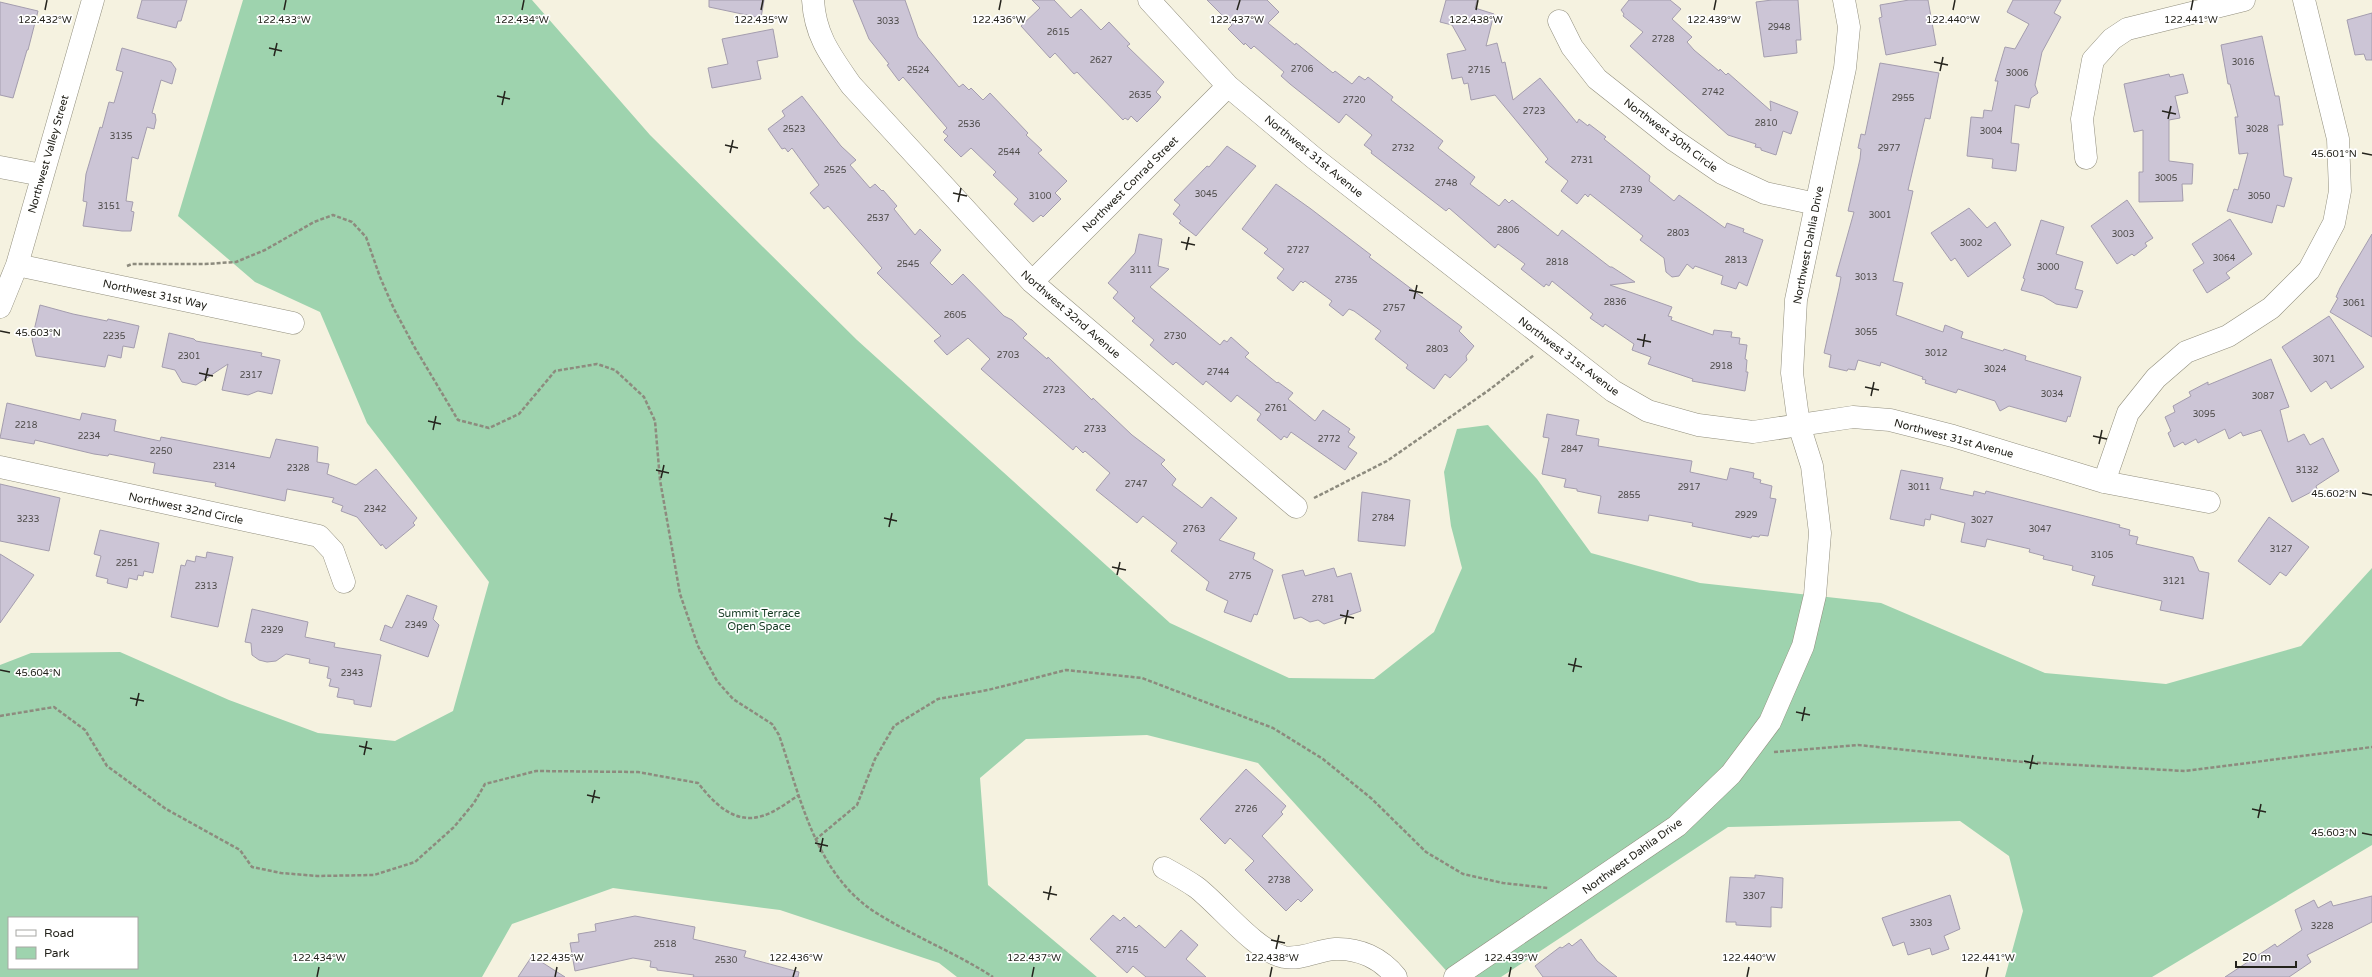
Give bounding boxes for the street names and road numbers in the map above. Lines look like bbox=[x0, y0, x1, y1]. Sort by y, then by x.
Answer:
street label: Northwest Valley Street bbox=[25, 93, 72, 215]
street label: Northwest 30th Circle bbox=[1621, 96, 1720, 175]
street label: Northwest 31st Avenue bbox=[1262, 113, 1366, 200]
street label: Northwest Conrad Street bbox=[1080, 134, 1181, 235]
street label: Northwest Dahlia Drive bbox=[1791, 185, 1826, 305]
street label: Northwest 32nd Avenue bbox=[1018, 268, 1123, 361]
street label: Northwest 31st Way bbox=[102, 277, 208, 312]
street label: Northwest 31st Avenue bbox=[1516, 314, 1622, 399]
street label: Northwest 31st Avenue bbox=[1893, 416, 2015, 461]
street label: Northwest 32nd Circle bbox=[127, 490, 245, 527]
street label: Northwest Dahlia Drive bbox=[1580, 816, 1685, 897]

